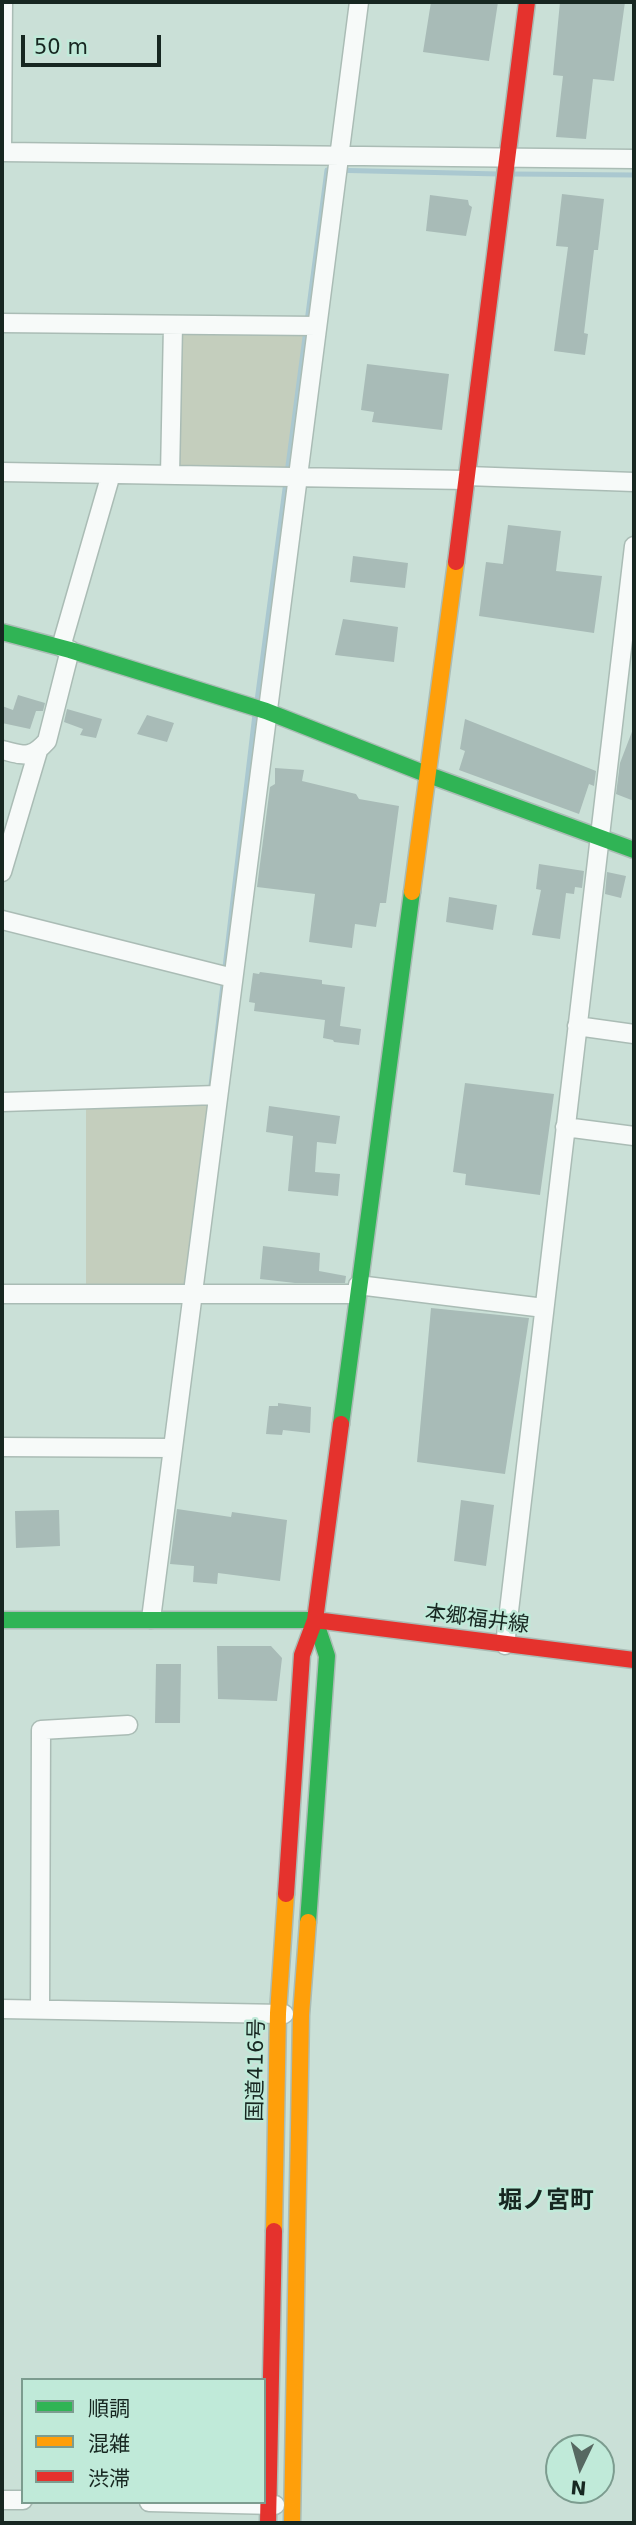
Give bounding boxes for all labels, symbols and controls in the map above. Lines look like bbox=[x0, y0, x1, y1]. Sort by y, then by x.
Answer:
scale bar bbox=[24, 21, 164, 65]
text: 50 m bbox=[34, 35, 88, 59]
street label: 本郷福井線 bbox=[423, 1601, 531, 1639]
street label: 国道416号 bbox=[244, 2018, 270, 2122]
district label: 堀ノ宮町 bbox=[498, 2188, 594, 2216]
legend bbox=[21, 2378, 266, 2504]
text: 順調 bbox=[88, 2397, 130, 2421]
text: 混雑 bbox=[88, 2432, 130, 2456]
north arrow bbox=[545, 2434, 615, 2504]
text: 渋滞 bbox=[88, 2467, 130, 2491]
text: N bbox=[569, 2476, 587, 2500]

